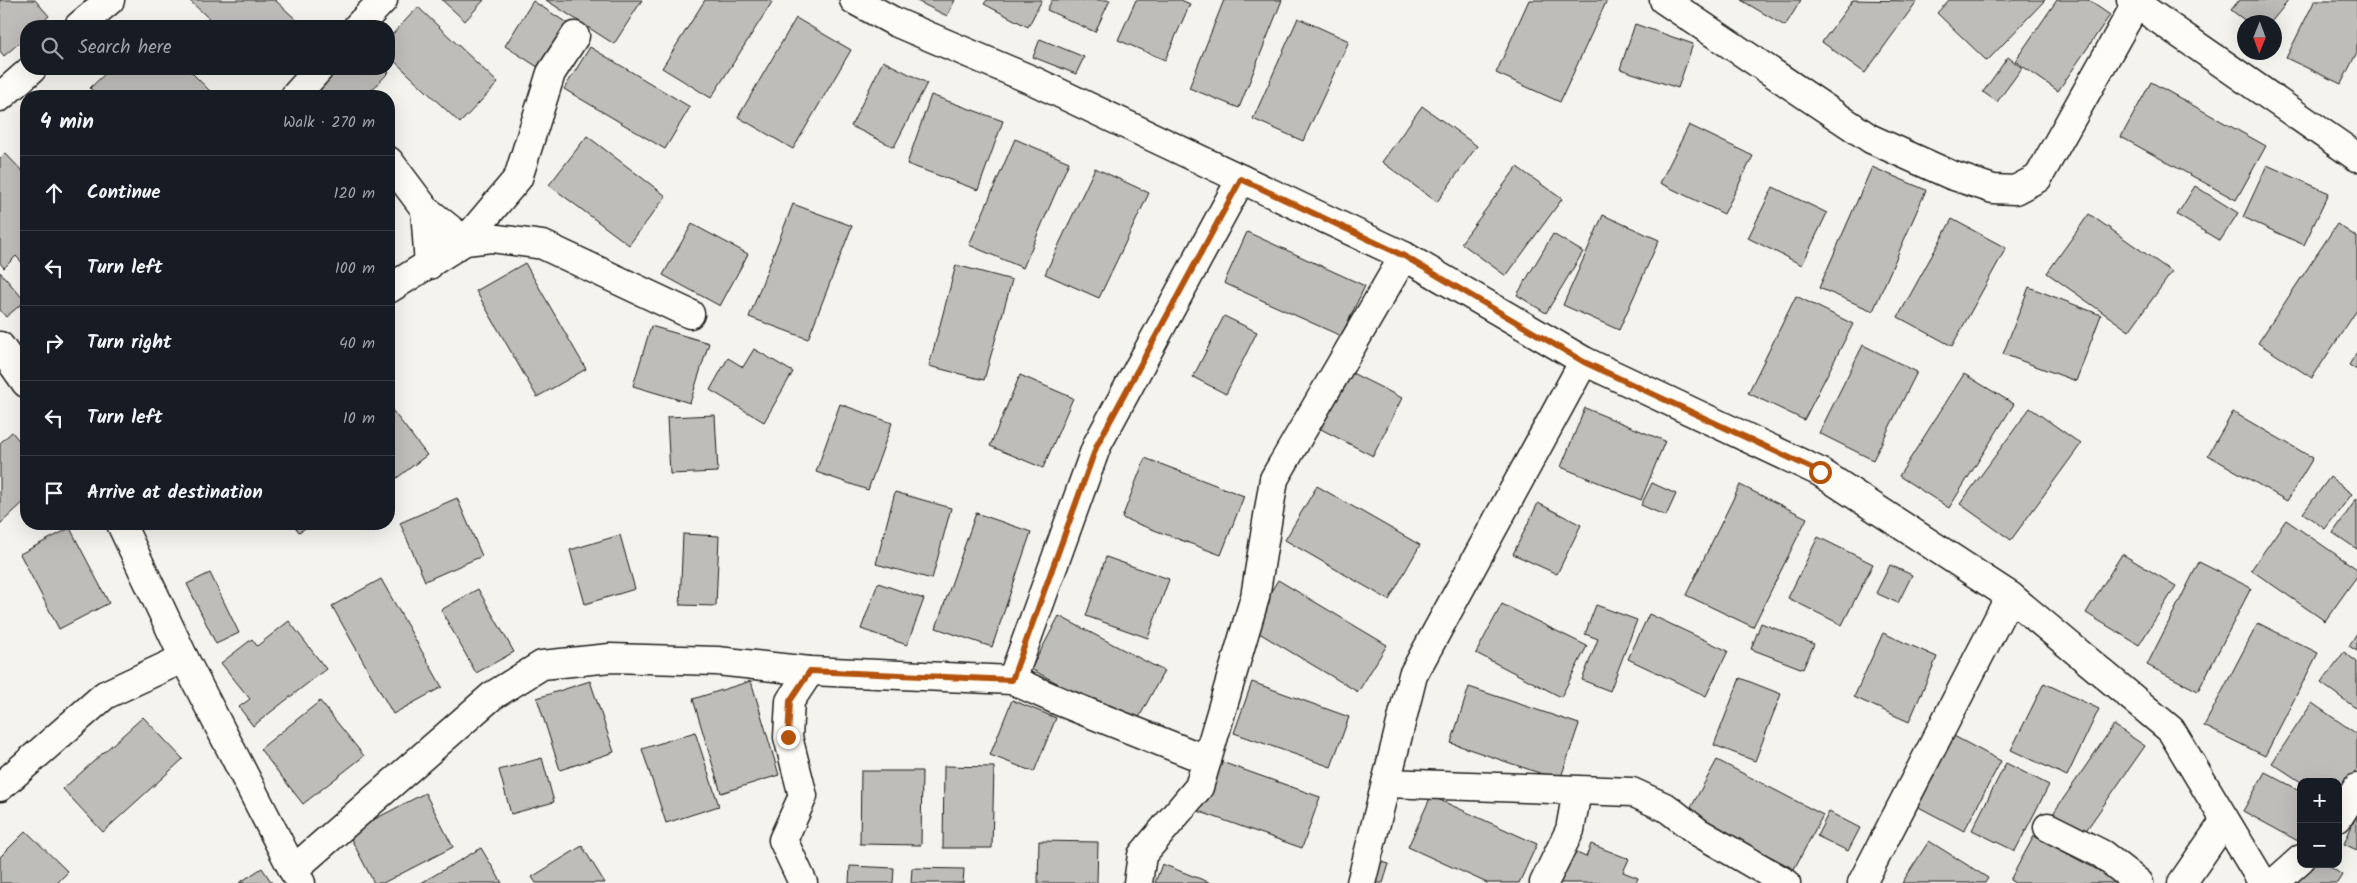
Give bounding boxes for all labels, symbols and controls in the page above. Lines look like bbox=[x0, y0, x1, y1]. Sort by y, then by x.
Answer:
north arrow bbox=[2237, 15, 2282, 60]
search box bbox=[20, 20, 395, 75]
text: Search here bbox=[78, 33, 172, 63]
icon: search bbox=[38, 34, 66, 62]
text: 4 min bbox=[40, 106, 94, 139]
text: Walk · 270 m bbox=[283, 110, 375, 135]
text: Continue bbox=[87, 178, 160, 208]
icon: ahead bbox=[40, 179, 68, 207]
text: 120 m bbox=[334, 181, 375, 206]
text: Turn left bbox=[87, 253, 162, 283]
icon: left bbox=[40, 254, 68, 282]
text: 100 m bbox=[335, 256, 375, 281]
text: Turn right bbox=[87, 328, 172, 358]
icon: right bbox=[40, 329, 68, 357]
text: 40 m bbox=[339, 331, 375, 356]
text: Turn left bbox=[87, 403, 162, 433]
icon: left bbox=[40, 404, 68, 432]
text: 10 m bbox=[343, 406, 375, 431]
route start bbox=[1809, 461, 1832, 484]
text: Arrive at destination bbox=[87, 478, 263, 508]
icon: arrive bbox=[40, 479, 68, 507]
route end bbox=[777, 726, 800, 749]
map controls bbox=[2297, 778, 2342, 868]
button: + bbox=[2297, 778, 2342, 823]
button: − bbox=[2297, 823, 2342, 868]

